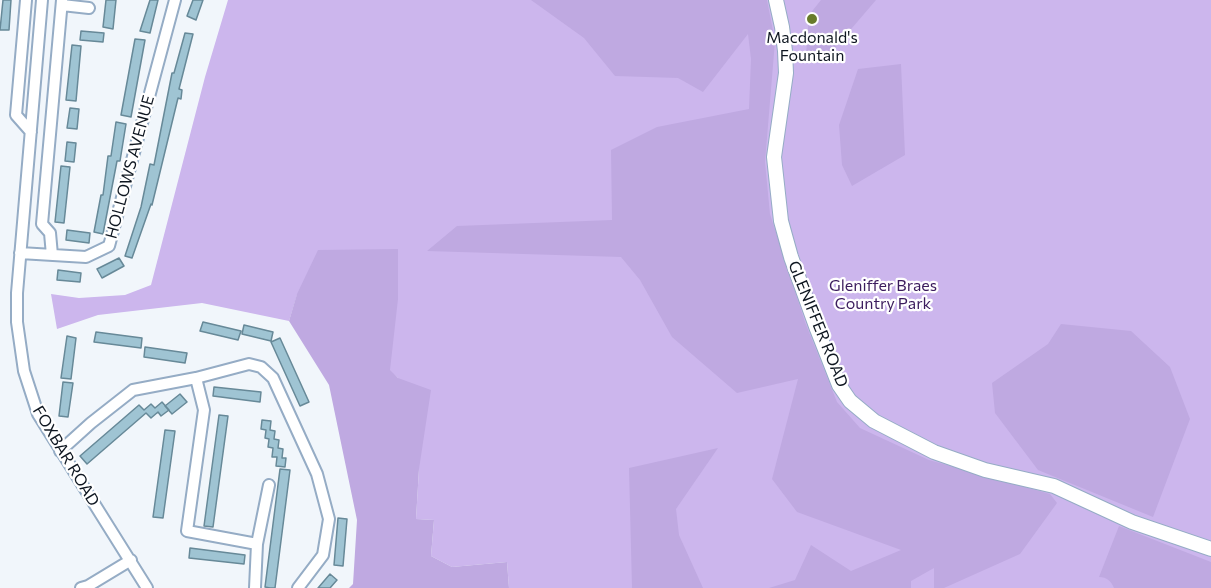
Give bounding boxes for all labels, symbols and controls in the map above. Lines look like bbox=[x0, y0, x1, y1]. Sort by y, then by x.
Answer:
marker: Macdonald's Fountain bbox=[805, 12, 819, 26]
place label: Macdonald's Fountain bbox=[766, 28, 858, 66]
street label: HOLLOWS AVENUE bbox=[102, 93, 158, 241]
street label: GLENIFFER ROAD bbox=[784, 258, 852, 390]
park label: Gleniffer Braes Country Park bbox=[829, 276, 937, 314]
street label: FOXBAR ROAD bbox=[29, 402, 103, 510]

